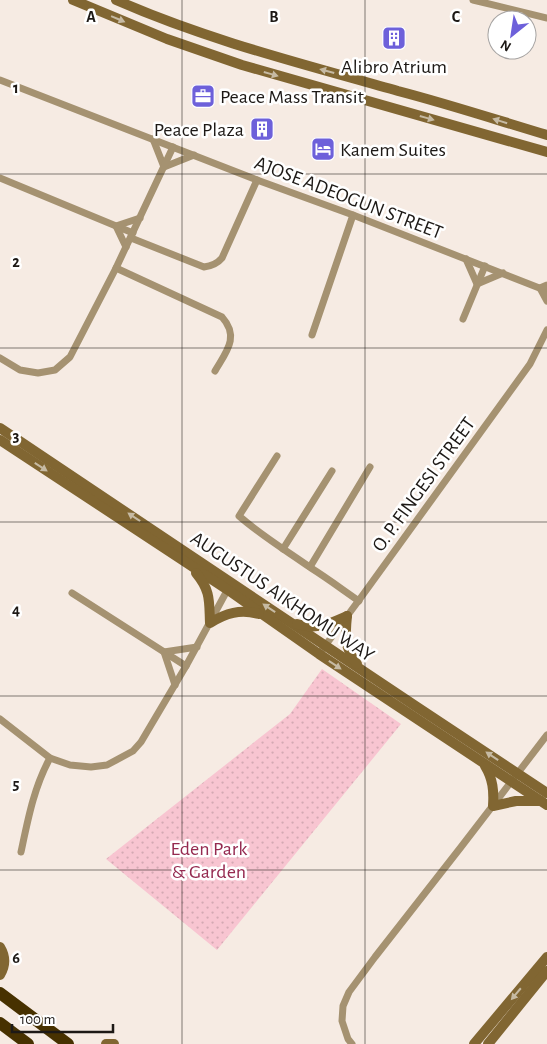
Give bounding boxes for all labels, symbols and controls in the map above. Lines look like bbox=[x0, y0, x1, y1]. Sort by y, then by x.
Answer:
text: A bbox=[86, 9, 96, 25]
text: B bbox=[269, 9, 279, 25]
text: C bbox=[452, 9, 461, 25]
north arrow bbox=[487, 10, 537, 60]
one-way arrow bbox=[111, 15, 125, 23]
building icon: Alibro Atrium bbox=[381, 25, 407, 51]
text: N bbox=[498, 37, 514, 54]
place label: Alibro Atrium bbox=[341, 57, 447, 77]
one-way arrow bbox=[320, 67, 335, 75]
one-way arrow bbox=[264, 70, 279, 78]
text: 1 bbox=[13, 80, 19, 96]
office icon: Peace Mass Transit bbox=[190, 83, 216, 109]
place label: Peace Mass Transit bbox=[220, 87, 365, 107]
one-way arrow bbox=[420, 114, 435, 122]
building icon: Peace Plaza bbox=[249, 116, 275, 142]
one-way arrow bbox=[493, 117, 508, 125]
place label: Peace Plaza bbox=[154, 120, 244, 140]
hotel icon: Kanem Suites bbox=[310, 136, 336, 162]
place label: Kanem Suites bbox=[340, 140, 446, 160]
street label: AJOSE ADEOGUN STREET bbox=[252, 153, 446, 243]
text: 2 bbox=[12, 254, 20, 270]
street label: O. P. FINGESI STREET bbox=[369, 414, 479, 555]
text: 3 bbox=[13, 428, 20, 444]
one-way arrow bbox=[34, 462, 47, 472]
one-way arrow bbox=[128, 512, 141, 522]
street label: AUGUSTUS AIKHOMU WAY bbox=[187, 528, 378, 666]
text: 4 bbox=[12, 602, 20, 618]
one-way arrow bbox=[262, 603, 276, 613]
one-way arrow bbox=[329, 660, 342, 670]
one-way arrow bbox=[485, 751, 498, 761]
text: 5 bbox=[13, 776, 20, 792]
park label: Eden Park & Garden bbox=[171, 839, 247, 882]
text: 6 bbox=[12, 950, 20, 966]
one-way arrow bbox=[510, 988, 521, 1001]
scale bar bbox=[12, 1002, 114, 1034]
text: 100 m bbox=[20, 1012, 55, 1027]

